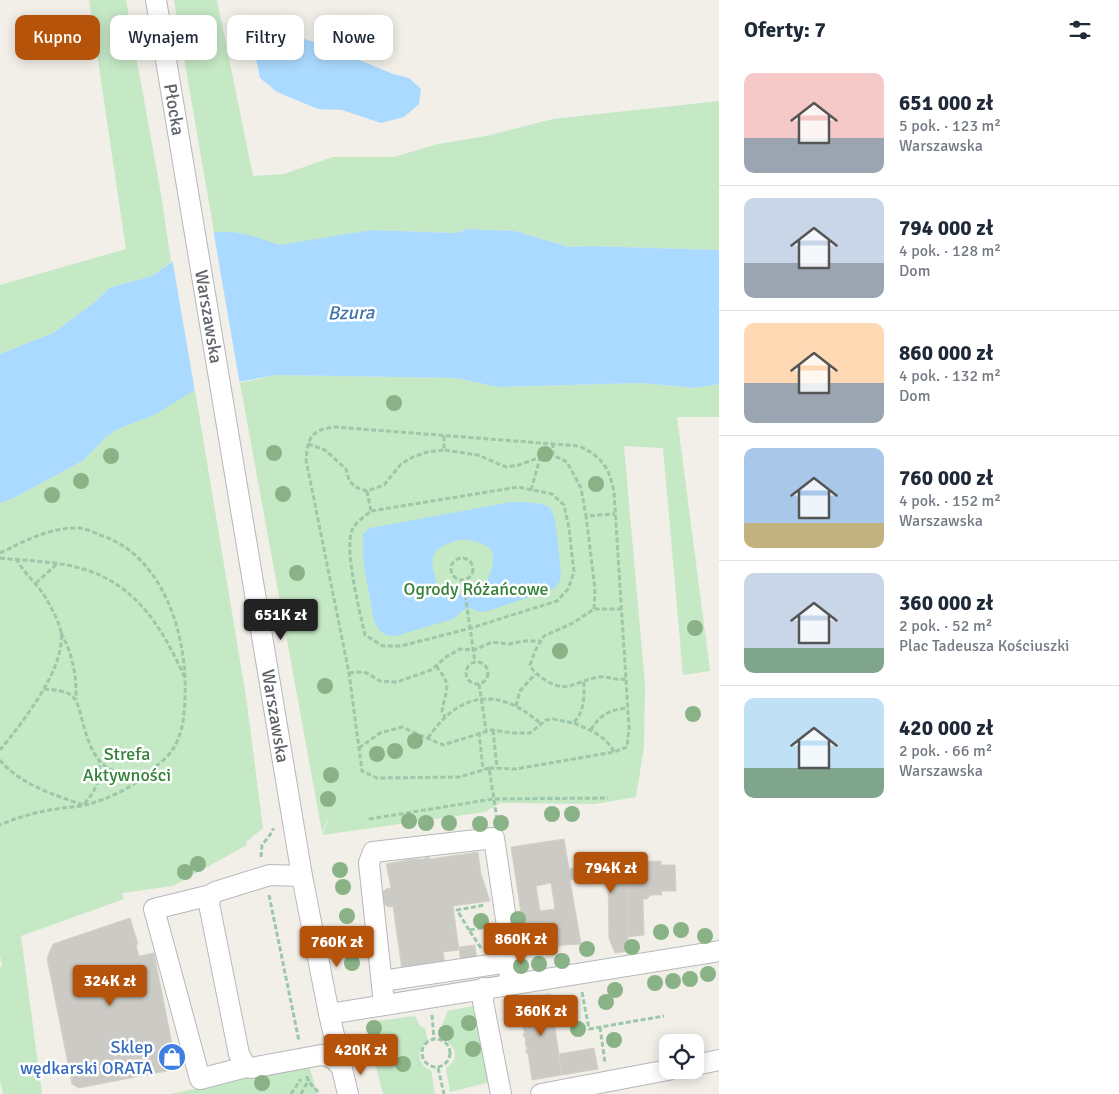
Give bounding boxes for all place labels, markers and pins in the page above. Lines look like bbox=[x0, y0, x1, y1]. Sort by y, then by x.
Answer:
pin: 651K zł bbox=[235, 598, 327, 641]
pin: 794K zł bbox=[565, 852, 657, 894]
pin: 860K zł bbox=[475, 922, 567, 965]
pin: 760K zł bbox=[291, 926, 383, 968]
pin: 324K zł bbox=[64, 964, 156, 1007]
pin: 360K zł bbox=[495, 994, 587, 1037]
pin: 420K zł bbox=[315, 1034, 407, 1076]
place label: Sklep wędkarski ORATA bbox=[20, 1036, 153, 1079]
shop icon: Sklep wędkarski ORATA bbox=[157, 1042, 187, 1072]

